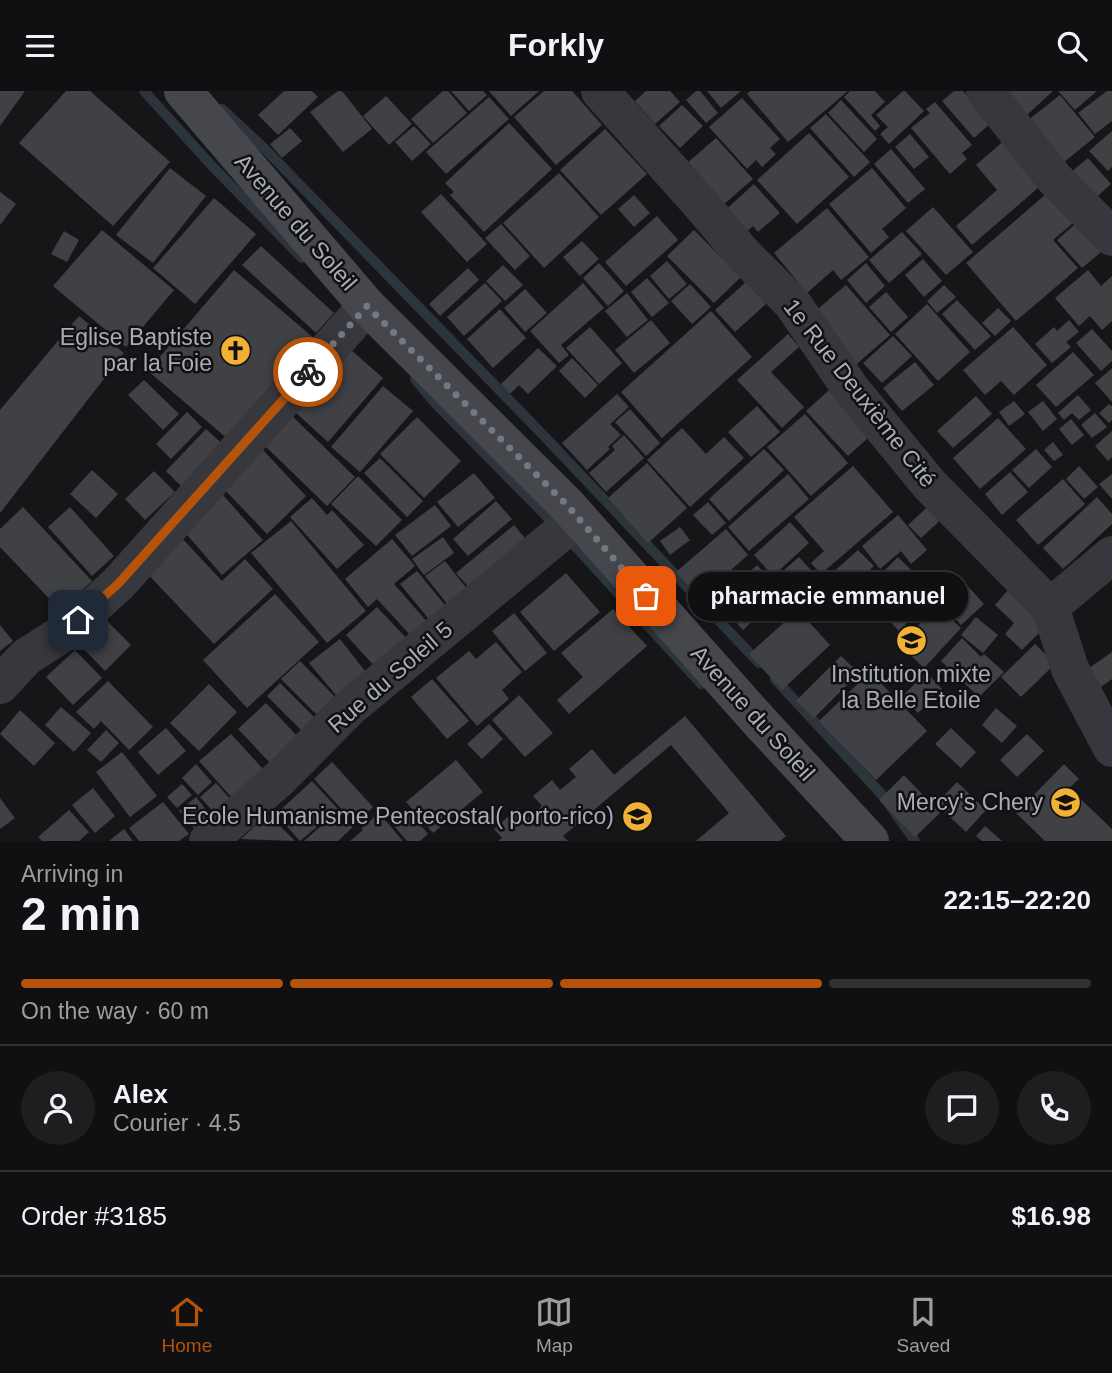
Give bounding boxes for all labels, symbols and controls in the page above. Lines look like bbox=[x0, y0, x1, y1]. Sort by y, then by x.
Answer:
icon: menu bbox=[21, 27, 59, 65]
text: Forkly bbox=[508, 27, 604, 63]
icon: search bbox=[1053, 27, 1091, 65]
street label: Avenue du Soleil bbox=[230, 148, 362, 296]
street label: 1e Rue Deuxième Cité bbox=[779, 294, 941, 492]
place label: Eglise Baptiste par la Foie bbox=[60, 324, 212, 376]
church icon: Eglise Baptiste par la Foie bbox=[218, 333, 252, 367]
courier bbox=[273, 337, 343, 407]
icon: bike bbox=[289, 353, 327, 391]
pin bbox=[616, 566, 676, 626]
callout: pharmacie emmanuel bbox=[688, 571, 968, 621]
icon: bag bbox=[627, 577, 665, 615]
text: pharmacie emmanuel bbox=[710, 583, 946, 609]
pin bbox=[48, 590, 108, 650]
icon: home bbox=[59, 601, 97, 639]
street label: Rue du Soleil 5 bbox=[323, 616, 457, 738]
school or university icon: Institution mixte la Belle Etoile bbox=[894, 623, 928, 657]
street label: Avenue du Soleil bbox=[686, 640, 820, 786]
place label: Institution mixte la Belle Etoile bbox=[831, 661, 991, 713]
school or university icon: Mercy's Chery bbox=[1049, 785, 1083, 819]
place label: Mercy's Chery bbox=[897, 789, 1043, 815]
school or university icon: Ecole Humanisme Pentecostal( porto-rico) bbox=[620, 799, 654, 833]
place label: Ecole Humanisme Pentecostal( porto-rico) bbox=[182, 803, 614, 829]
text: Arriving in bbox=[21, 861, 123, 887]
text: 22:15–22:20 bbox=[944, 885, 1091, 915]
text: 2 min bbox=[21, 888, 141, 940]
text: On the way · 60 m bbox=[21, 998, 209, 1024]
button: person bbox=[21, 1071, 95, 1145]
button: chat bbox=[925, 1071, 999, 1145]
button: phone bbox=[1017, 1071, 1091, 1145]
text: Alex bbox=[113, 1079, 168, 1109]
text: Courier · 4.5 bbox=[113, 1110, 241, 1136]
text: Order #3185 bbox=[21, 1201, 167, 1231]
text: $16.98 bbox=[1011, 1201, 1091, 1231]
tab: Home bbox=[162, 1293, 212, 1357]
tab: Map bbox=[535, 1293, 573, 1357]
tab: Saved bbox=[897, 1293, 950, 1357]

